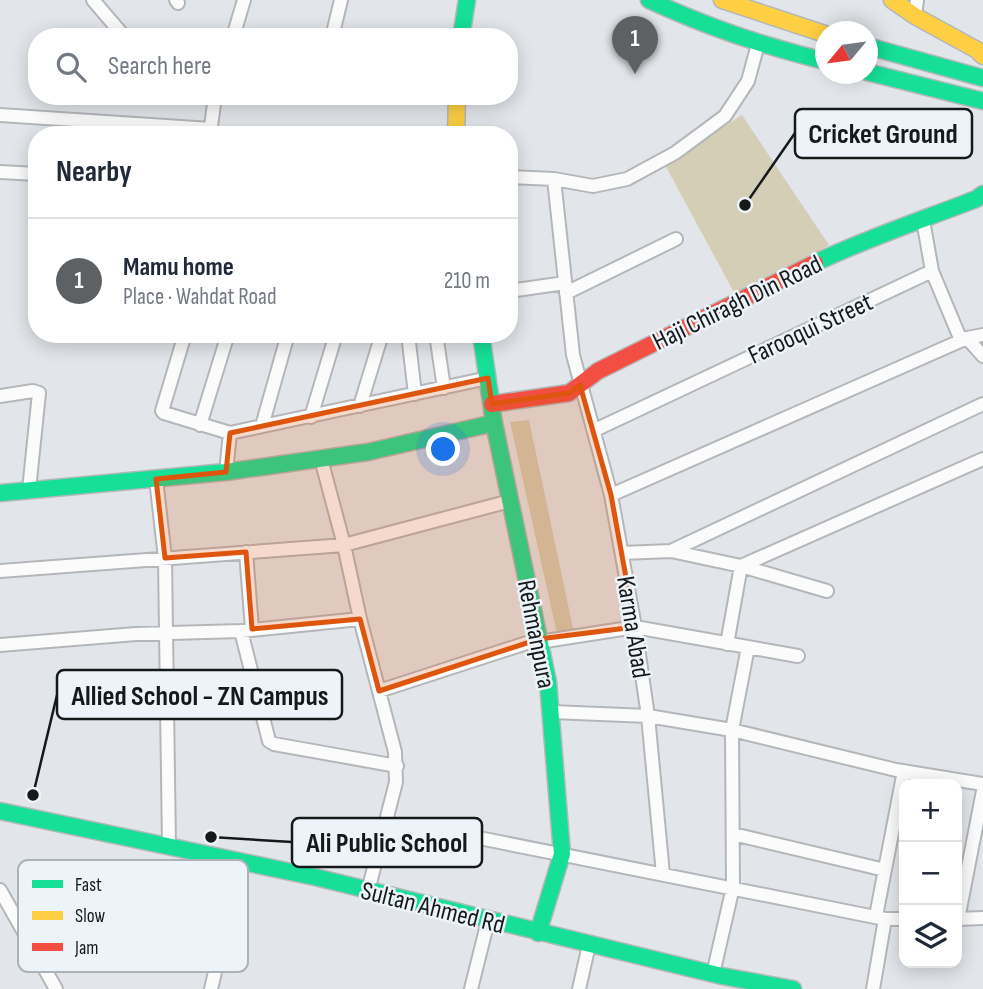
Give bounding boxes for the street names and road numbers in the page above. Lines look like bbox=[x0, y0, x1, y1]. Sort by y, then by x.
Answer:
street label: Haji Chiragh Din Road bbox=[648, 249, 827, 358]
street label: Farooqui Street bbox=[744, 287, 878, 372]
street label: Karma Abad bbox=[609, 574, 656, 681]
street label: Rehmanpura bbox=[510, 577, 561, 691]
street label: Sultan Ahmed Rd bbox=[357, 876, 508, 941]

